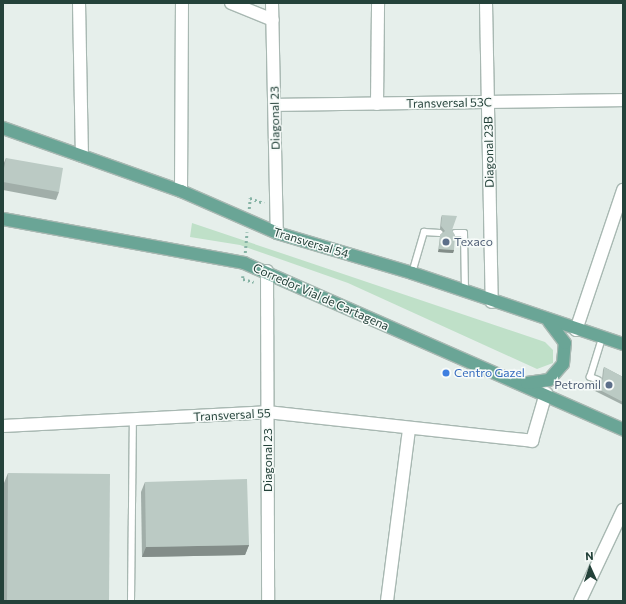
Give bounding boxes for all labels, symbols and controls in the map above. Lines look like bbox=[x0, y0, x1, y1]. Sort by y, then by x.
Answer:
street label: Diagonal 23 bbox=[267, 86, 283, 150]
street label: Transversal 53C bbox=[406, 95, 492, 111]
street label: Diagonal 23B bbox=[481, 116, 497, 188]
street label: Transversal 54 bbox=[272, 225, 350, 261]
place label: Texaco bbox=[454, 235, 493, 249]
marker: Texaco bbox=[441, 237, 451, 247]
street label: Corredor Vial de Cartagena bbox=[251, 260, 391, 334]
place label: Centro Gazel bbox=[454, 366, 525, 380]
marker: Centro Gazel bbox=[441, 368, 451, 378]
place label: Petromil bbox=[554, 378, 601, 392]
marker: Petromil bbox=[604, 380, 614, 390]
street label: Transversal 55 bbox=[193, 406, 271, 424]
street label: Diagonal 23 bbox=[261, 428, 275, 492]
north arrow bbox=[570, 548, 610, 588]
text: N bbox=[585, 549, 594, 562]

